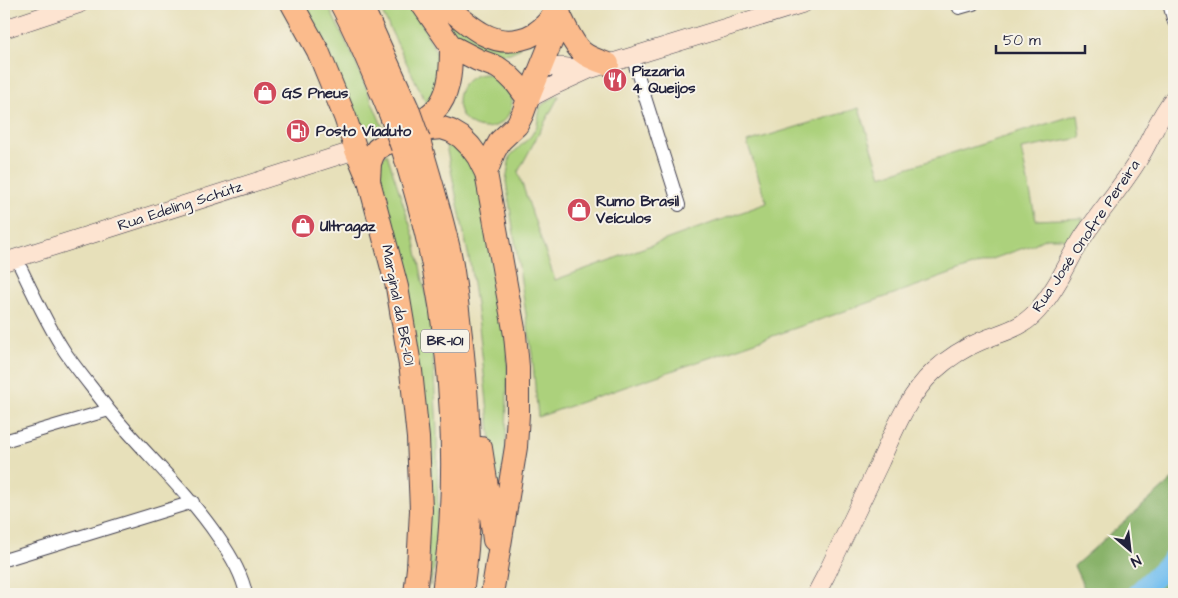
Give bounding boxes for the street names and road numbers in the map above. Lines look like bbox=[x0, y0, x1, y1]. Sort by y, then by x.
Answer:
street label: Rua José Onofre Pereira bbox=[1027, 155, 1145, 316]
street label: Rua Edeling Schütz bbox=[115, 176, 246, 237]
street label: Marginal da BR-101 bbox=[375, 243, 420, 367]
road number: BR-101 bbox=[421, 330, 469, 352]

